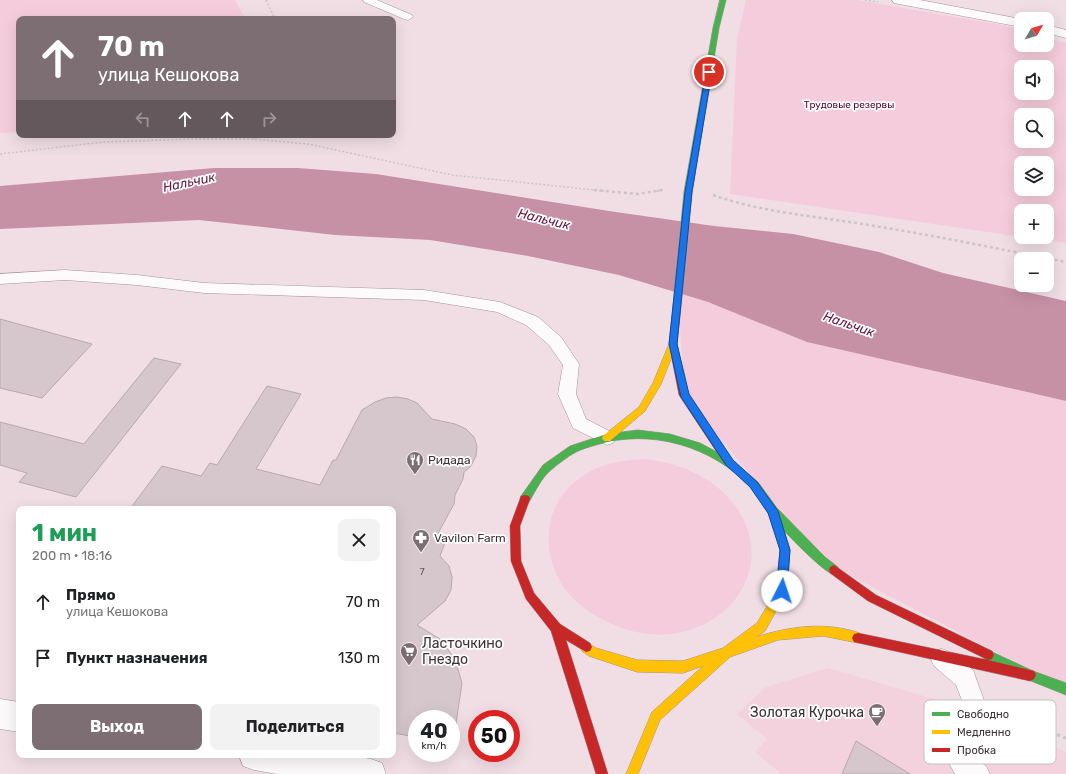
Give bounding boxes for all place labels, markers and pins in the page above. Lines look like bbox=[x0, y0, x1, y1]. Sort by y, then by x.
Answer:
pin bbox=[692, 55, 726, 89]
restaurant icon: Ридада bbox=[405, 450, 425, 475]
place label: Ридада bbox=[428, 453, 471, 467]
pharmacy icon: Vavilon Farm bbox=[411, 528, 431, 553]
place label: Vavilon Farm bbox=[434, 531, 506, 545]
place label: Ласточкино Гнездо bbox=[422, 635, 503, 668]
supermarket icon: Ласточкино Гнездо bbox=[399, 641, 419, 666]
cafe icon: Золотая Курочка bbox=[867, 702, 887, 727]
place label: Золотая Курочка bbox=[750, 704, 864, 721]

